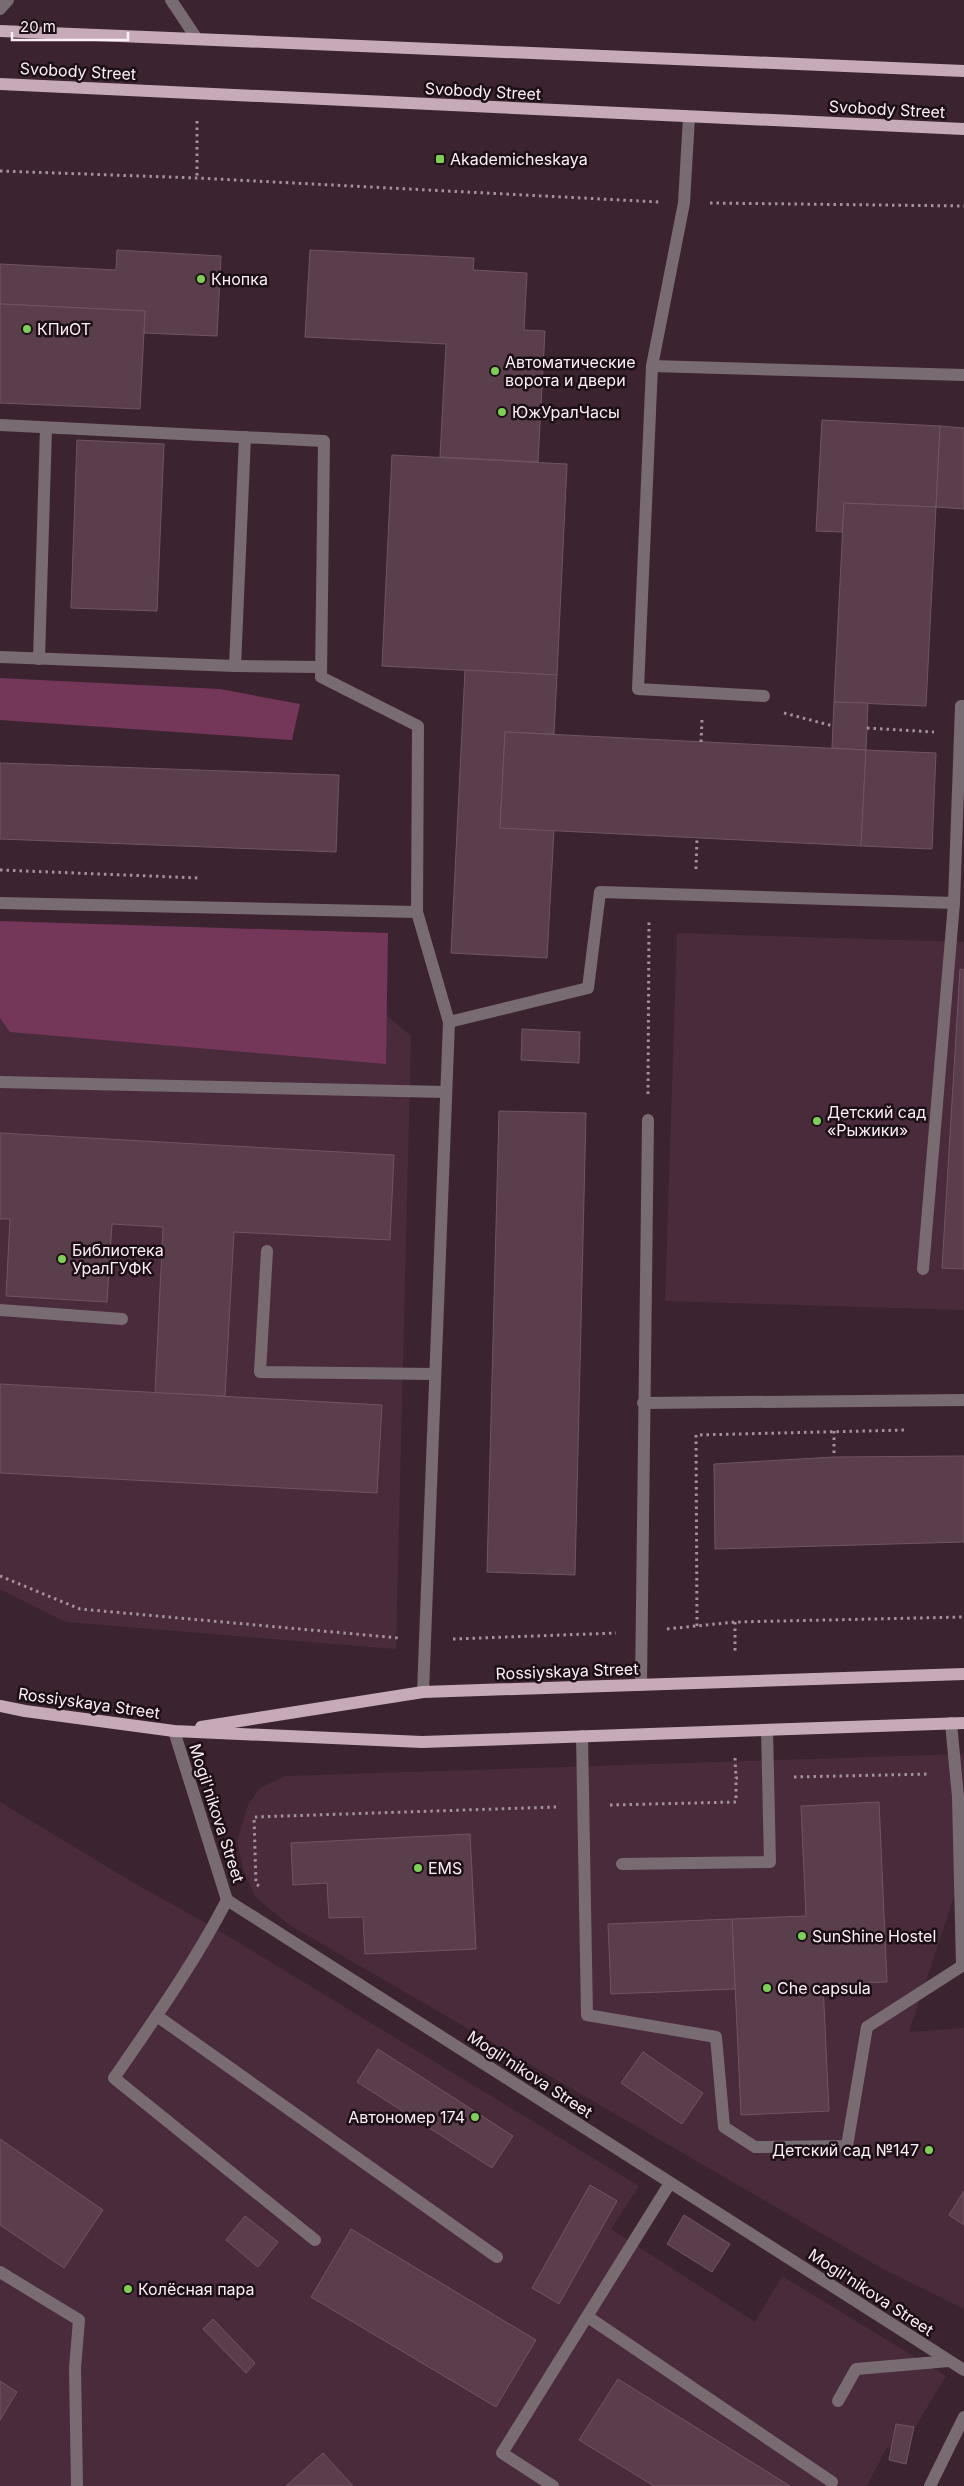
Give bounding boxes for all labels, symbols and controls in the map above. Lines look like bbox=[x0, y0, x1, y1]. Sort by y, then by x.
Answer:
scale bar bbox=[12, 10, 129, 42]
text: 20 m bbox=[20, 17, 56, 36]
street label: Svobody Street bbox=[19, 58, 137, 84]
street label: Svobody Street bbox=[424, 78, 542, 104]
street label: Svobody Street bbox=[828, 96, 946, 122]
place label: Akademicheskaya bbox=[450, 149, 588, 169]
marker: Akademicheskaya bbox=[434, 153, 446, 165]
place label: Кнопка bbox=[211, 269, 268, 289]
marker: Кнопка bbox=[195, 273, 207, 285]
place label: КПиОТ bbox=[37, 319, 91, 339]
marker: КПиОТ bbox=[21, 323, 33, 335]
place label: Автоматические ворота и двери bbox=[505, 352, 636, 390]
marker: Автоматические ворота и двери bbox=[489, 365, 501, 377]
place label: ЮжУралЧасы bbox=[512, 402, 620, 422]
marker: ЮжУралЧасы bbox=[496, 406, 508, 418]
place label: Детский сад «Рыжики» bbox=[827, 1102, 926, 1140]
marker: Детский сад «Рыжики» bbox=[811, 1115, 823, 1127]
place label: Библиотека УралГУФК bbox=[72, 1240, 164, 1278]
marker: Библиотека УралГУФК bbox=[56, 1253, 68, 1265]
street label: Rossiyskaya Street bbox=[495, 1659, 639, 1683]
street label: Rossiyskaya Street bbox=[17, 1683, 161, 1723]
street label: Mogil'nikova Street bbox=[185, 1741, 249, 1885]
place label: EMS bbox=[428, 1858, 462, 1878]
marker: EMS bbox=[412, 1862, 424, 1874]
place label: SunShine Hostel bbox=[812, 1926, 936, 1946]
marker: SunShine Hostel bbox=[796, 1930, 808, 1942]
place label: Che capsula bbox=[777, 1978, 871, 1998]
marker: Che capsula bbox=[761, 1982, 773, 1994]
street label: Mogil'nikova Street bbox=[464, 2026, 596, 2122]
place label: Автономер 174 bbox=[348, 2107, 465, 2127]
marker: Автономер 174 bbox=[469, 2111, 481, 2123]
place label: Детский сад №147 bbox=[772, 2140, 919, 2160]
marker: Детский сад №147 bbox=[923, 2144, 935, 2156]
street label: Mogil'nikova Street bbox=[805, 2244, 937, 2340]
place label: Колёсная пара bbox=[138, 2279, 255, 2299]
marker: Колёсная пара bbox=[122, 2283, 134, 2295]

